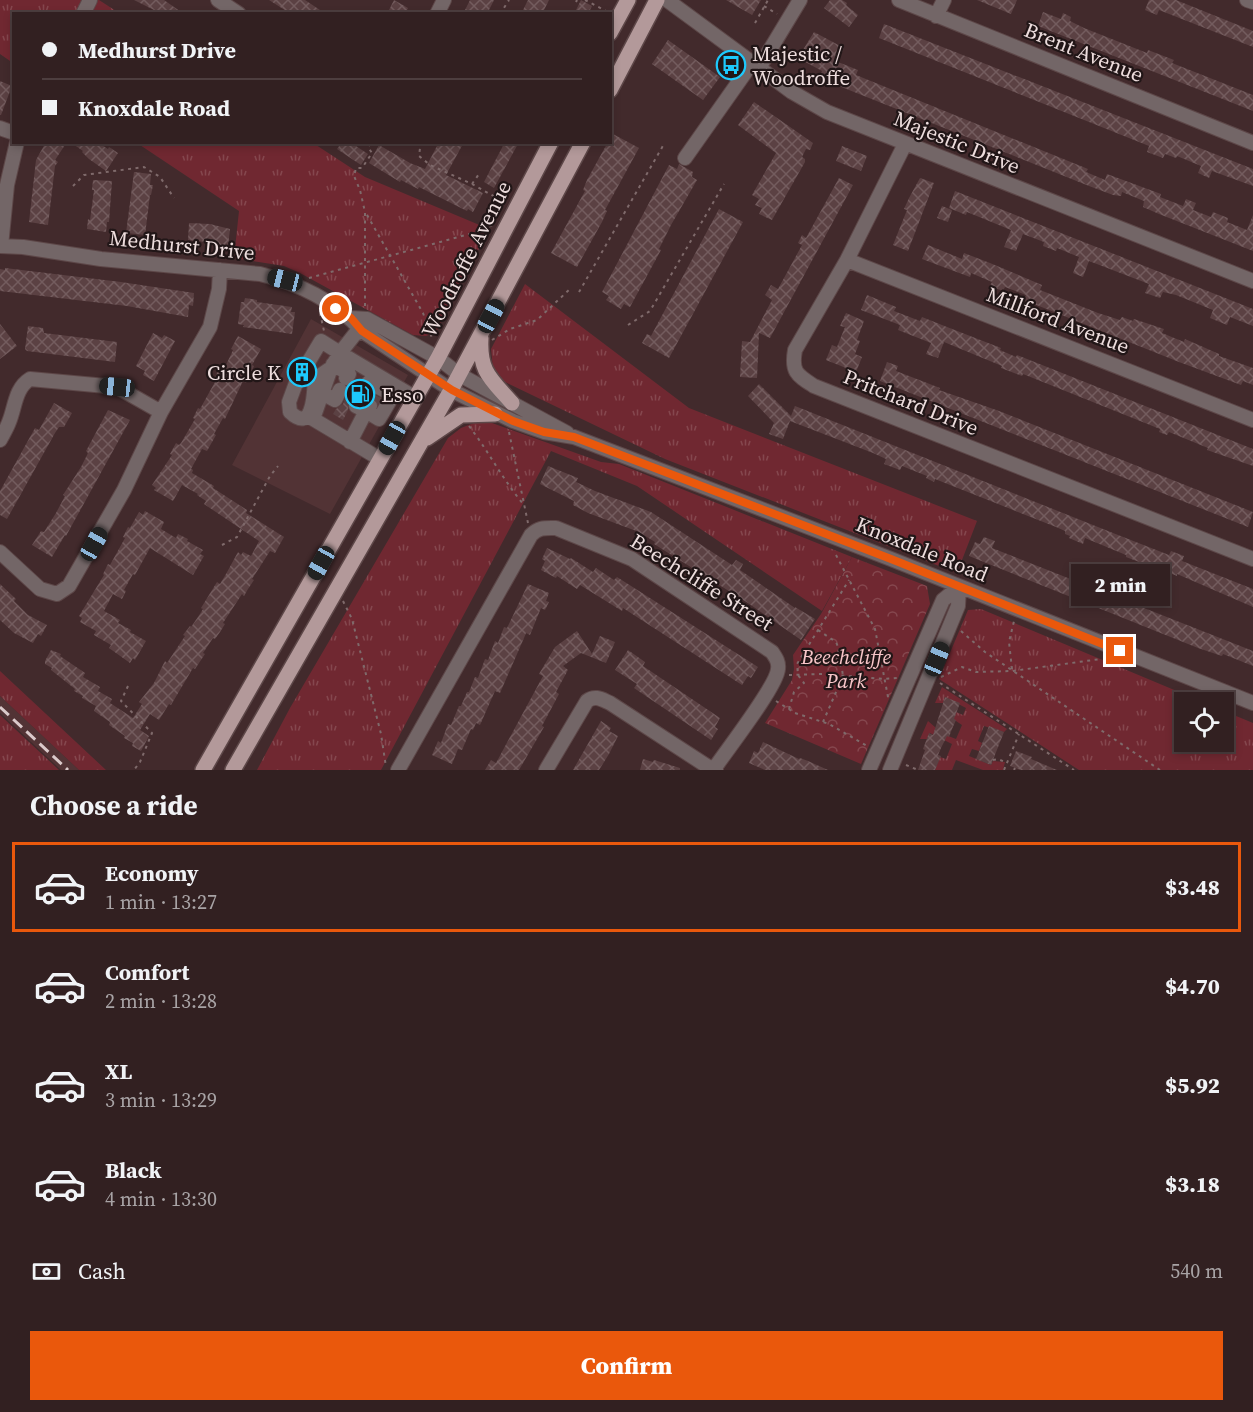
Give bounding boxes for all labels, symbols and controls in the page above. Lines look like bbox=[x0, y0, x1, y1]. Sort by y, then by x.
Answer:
street label: Brent Avenue bbox=[1020, 15, 1148, 89]
text: Medhurst Drive bbox=[78, 35, 236, 65]
place label: Majestic / Woodroffe bbox=[752, 39, 850, 92]
bus stop icon: Majestic / Woodroffe bbox=[715, 49, 747, 81]
text: Knoxdale Road bbox=[78, 93, 230, 123]
street label: Majestic Drive bbox=[890, 104, 1024, 180]
street label: Woodroffe Avenue bbox=[414, 176, 518, 342]
street label: Medhurst Drive bbox=[108, 223, 256, 267]
car bbox=[265, 267, 305, 293]
street label: Millford Avenue bbox=[982, 279, 1134, 361]
route start bbox=[322, 295, 349, 322]
car bbox=[475, 296, 507, 336]
building icon: Circle K bbox=[286, 356, 318, 388]
place label: Circle K bbox=[207, 358, 281, 387]
street label: Pritchard Drive bbox=[839, 362, 983, 442]
car bbox=[98, 376, 136, 398]
fuel station icon: Esso bbox=[344, 378, 376, 410]
place label: Esso bbox=[381, 380, 423, 409]
car bbox=[375, 418, 409, 458]
street label: Knoxdale Road bbox=[852, 509, 993, 589]
car bbox=[77, 524, 111, 564]
street label: Beechcliffe Street bbox=[625, 526, 779, 638]
car bbox=[304, 543, 338, 583]
callout: 2 min bbox=[1070, 564, 1170, 606]
text: 2 min bbox=[1094, 571, 1147, 599]
route end bbox=[1106, 637, 1133, 664]
car bbox=[922, 639, 952, 679]
park label: Beechcliffe Park bbox=[800, 642, 892, 695]
map controls bbox=[1174, 692, 1234, 752]
button: locate bbox=[1174, 692, 1234, 752]
text: Choose a ride bbox=[30, 787, 198, 824]
text: Economy bbox=[105, 858, 199, 888]
icon: car bbox=[33, 860, 87, 914]
text: $3.48 bbox=[1165, 872, 1220, 902]
text: 1 min · 13:27 bbox=[105, 888, 217, 916]
text: Comfort bbox=[105, 957, 189, 987]
icon: car bbox=[33, 959, 87, 1013]
text: $4.70 bbox=[1165, 971, 1220, 1001]
text: 2 min · 13:28 bbox=[105, 987, 217, 1015]
text: XL bbox=[105, 1056, 132, 1086]
icon: car bbox=[33, 1058, 87, 1112]
text: $5.92 bbox=[1165, 1070, 1220, 1100]
text: 3 min · 13:29 bbox=[105, 1086, 217, 1114]
text: Black bbox=[105, 1155, 162, 1185]
icon: car bbox=[33, 1157, 87, 1211]
text: $3.18 bbox=[1165, 1169, 1220, 1199]
text: 4 min · 13:30 bbox=[105, 1185, 217, 1213]
icon: cash bbox=[30, 1255, 63, 1288]
text: Cash bbox=[78, 1256, 126, 1286]
text: 540 m bbox=[1170, 1257, 1223, 1285]
button: Confirm bbox=[30, 1331, 1223, 1400]

